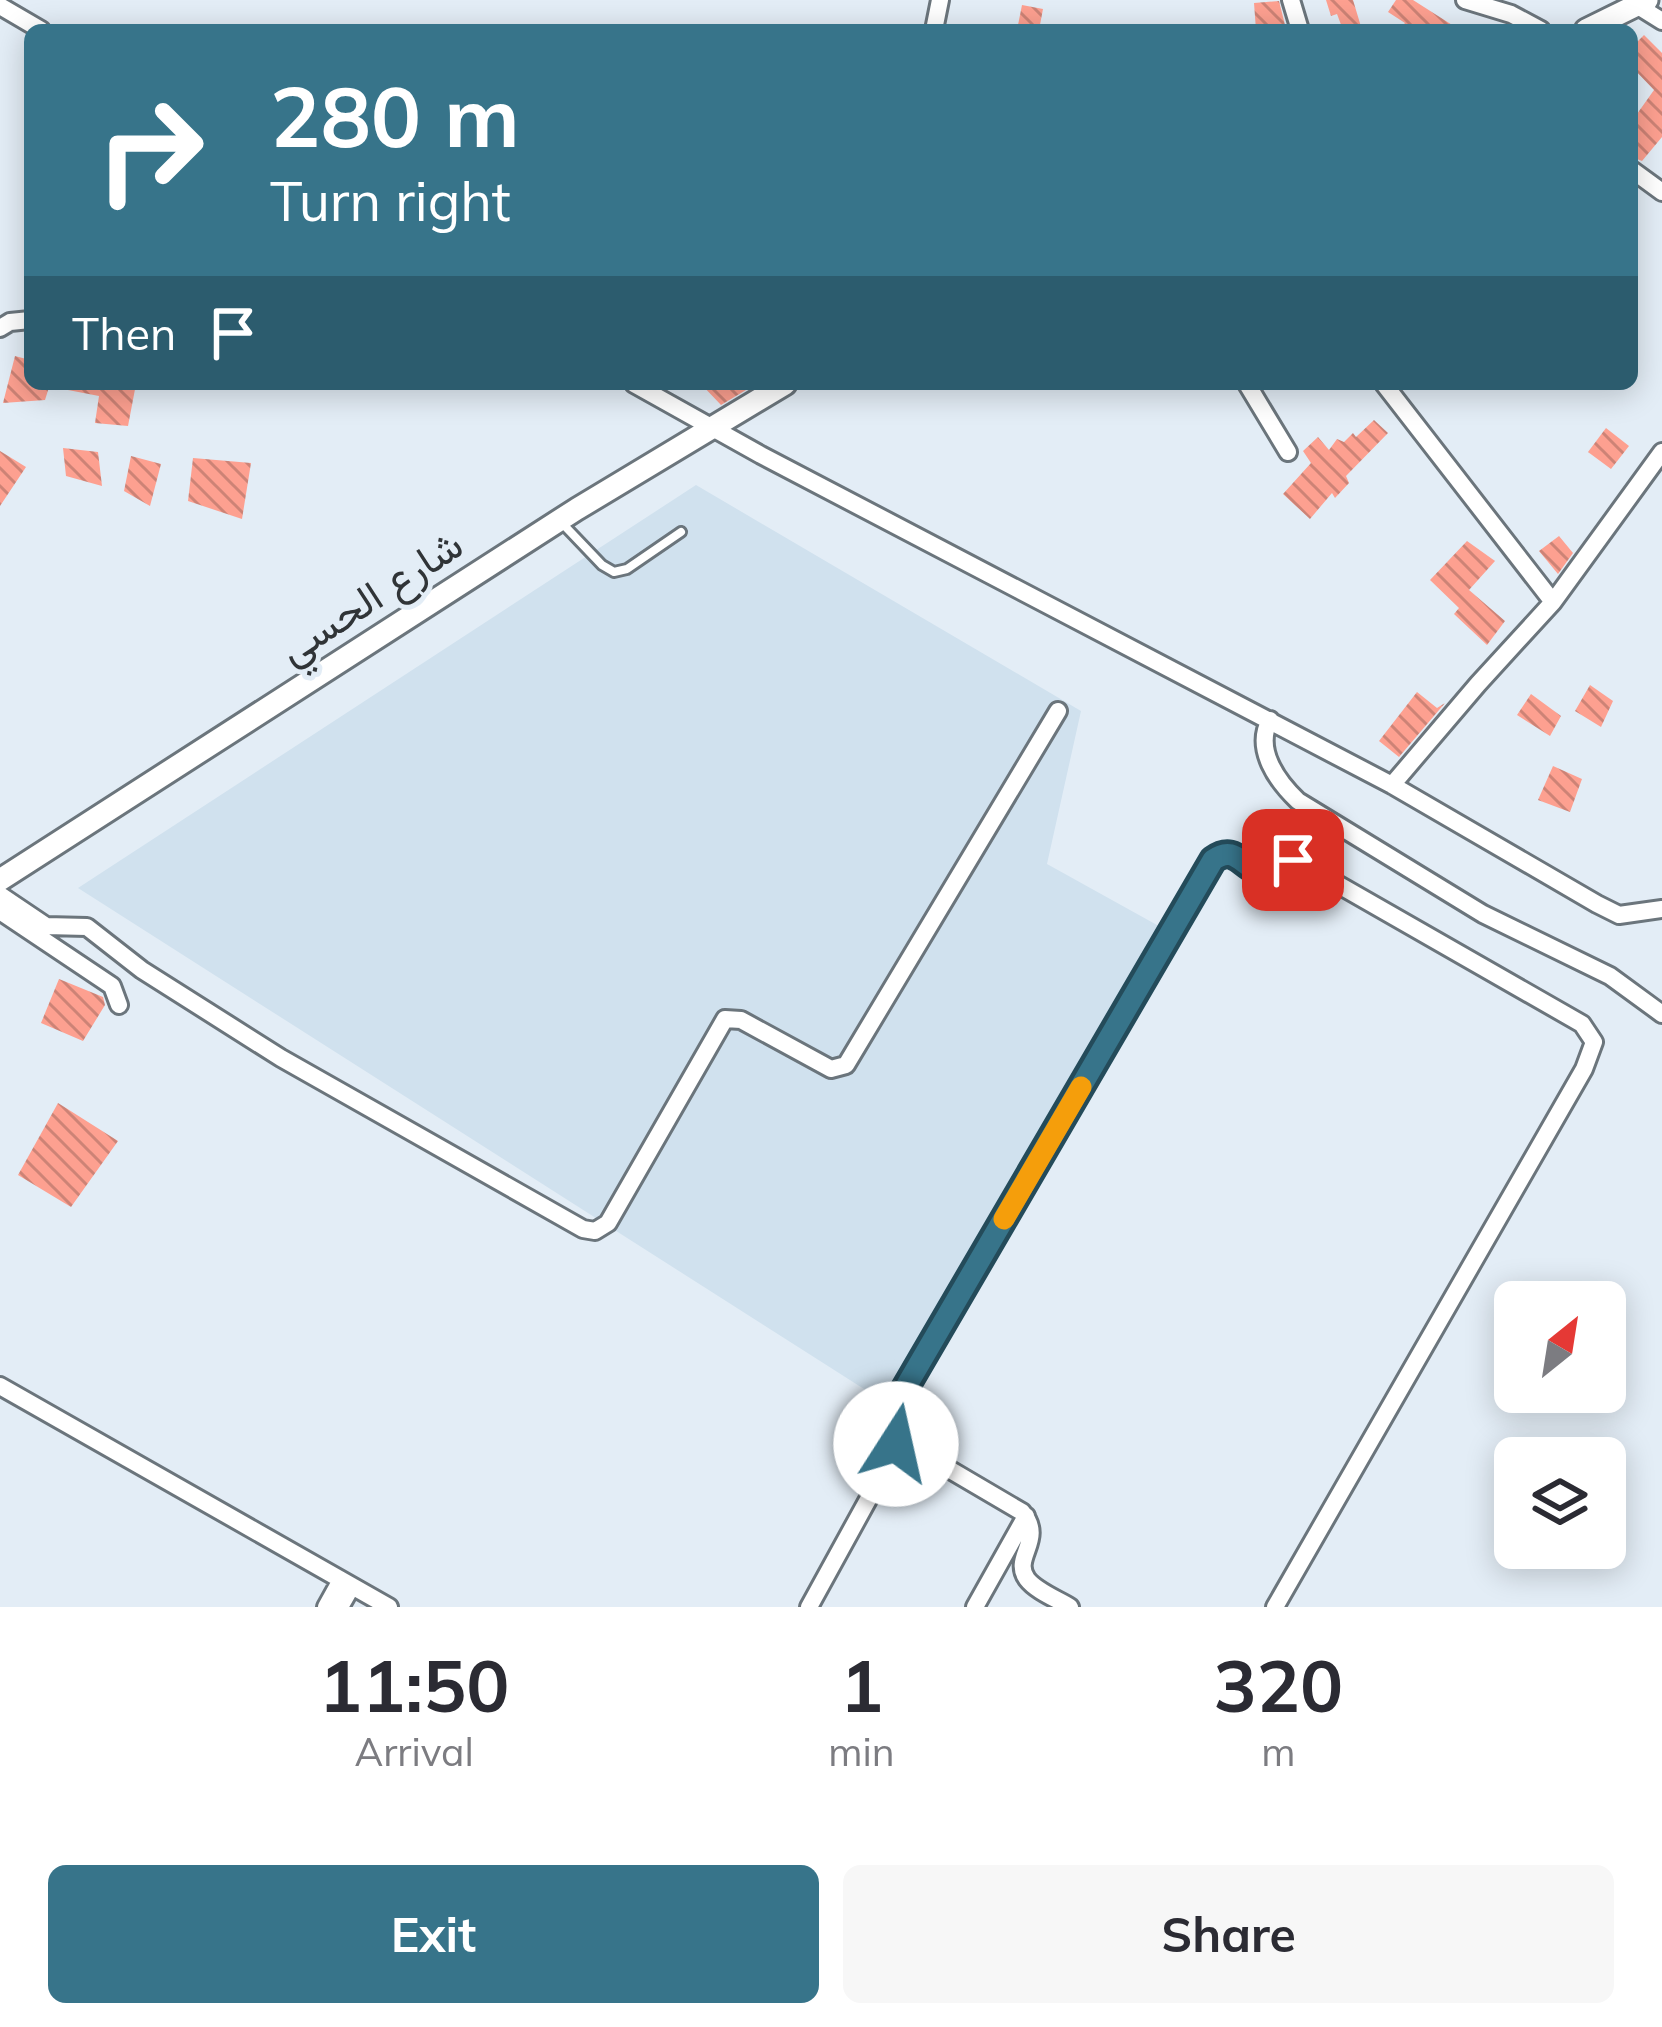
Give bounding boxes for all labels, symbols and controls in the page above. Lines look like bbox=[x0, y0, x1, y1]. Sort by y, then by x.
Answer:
text: 280 m bbox=[270, 63, 520, 168]
icon: right bbox=[72, 72, 228, 228]
text: Turn right bbox=[270, 167, 511, 235]
icon: arrive bbox=[200, 300, 266, 366]
text: Then bbox=[72, 305, 176, 361]
street label: شارع الحسي bbox=[268, 517, 477, 683]
pin bbox=[1242, 809, 1344, 911]
icon: arrive bbox=[1260, 827, 1326, 893]
north arrow bbox=[1494, 1281, 1626, 1413]
map controls bbox=[1494, 1281, 1626, 1569]
position arrow bbox=[833, 1381, 959, 1507]
button: layers bbox=[1494, 1437, 1626, 1569]
text: 11:50 bbox=[319, 1640, 509, 1730]
text: 1 bbox=[840, 1640, 883, 1730]
text: 320 bbox=[1214, 1640, 1343, 1730]
text: Arrival bbox=[355, 1727, 474, 1776]
text: min bbox=[828, 1727, 895, 1776]
text: m bbox=[1261, 1727, 1295, 1776]
button: Exit bbox=[48, 1865, 819, 2003]
button: Share bbox=[843, 1865, 1614, 2003]

